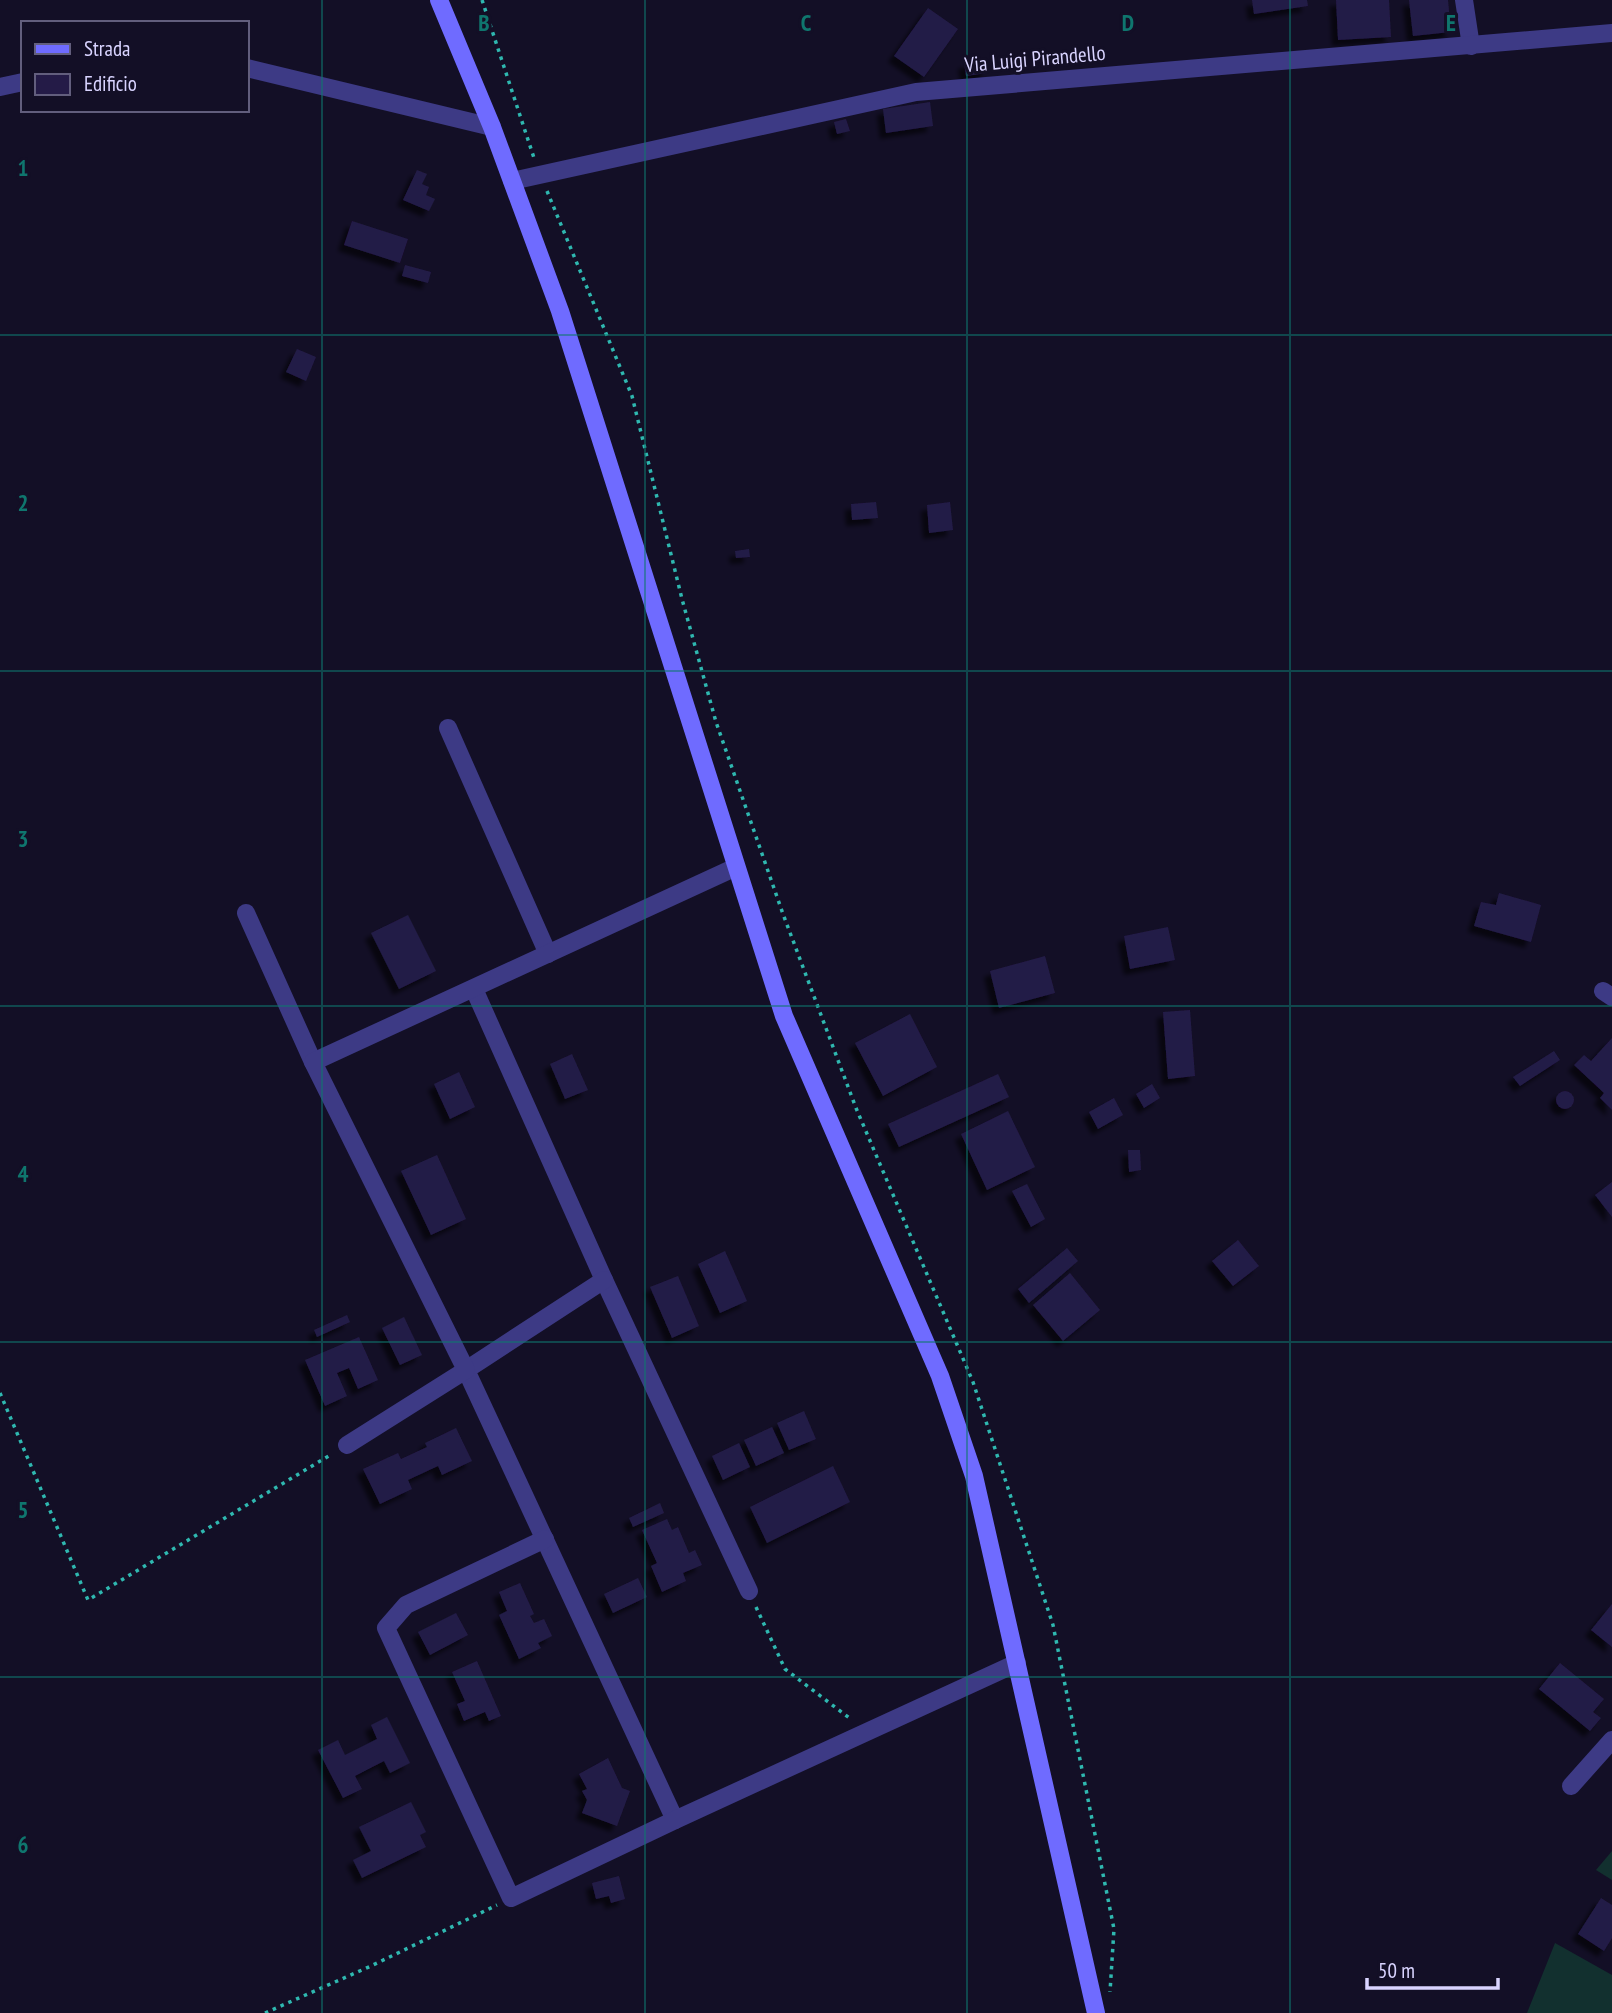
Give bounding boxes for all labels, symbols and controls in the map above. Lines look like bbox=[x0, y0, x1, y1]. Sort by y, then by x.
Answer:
text: B bbox=[478, 8, 490, 37]
text: C bbox=[801, 8, 812, 37]
text: D bbox=[1122, 8, 1134, 37]
text: E bbox=[1446, 8, 1456, 37]
legend bbox=[21, 21, 248, 112]
text: Strada bbox=[84, 35, 130, 62]
street label: Via Luigi Pirandello bbox=[962, 39, 1107, 78]
text: Edificio bbox=[84, 70, 137, 97]
text: 1 bbox=[18, 153, 29, 182]
text: 2 bbox=[18, 488, 29, 517]
text: 3 bbox=[18, 824, 29, 853]
text: 4 bbox=[18, 1159, 29, 1188]
text: 5 bbox=[18, 1495, 29, 1524]
text: 6 bbox=[18, 1830, 29, 1859]
scale bar bbox=[1367, 1946, 1498, 1990]
text: 50 m bbox=[1378, 1957, 1415, 1984]

